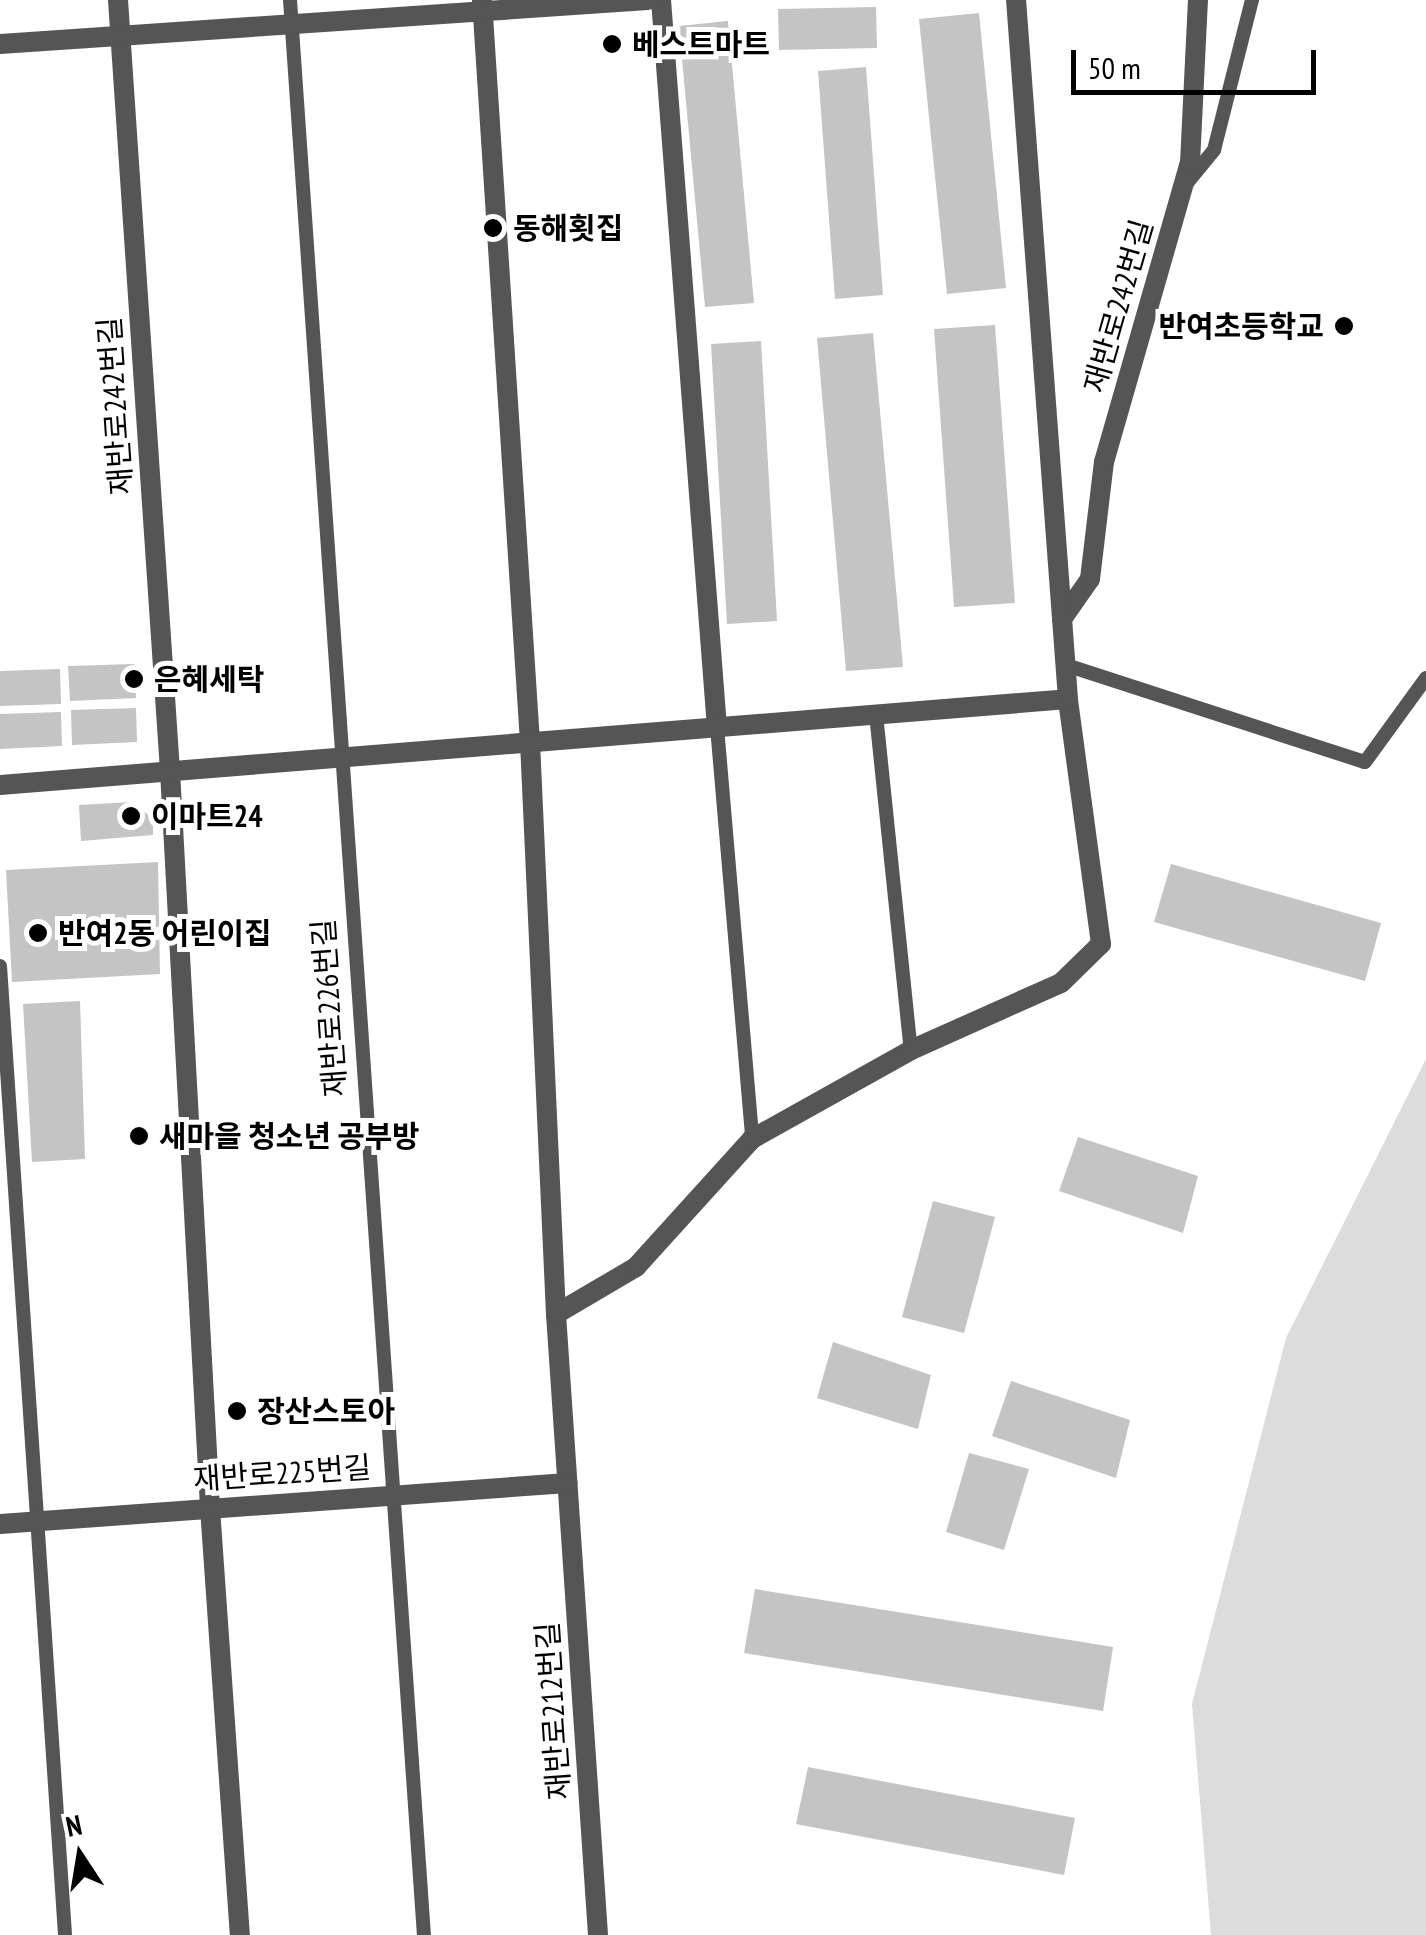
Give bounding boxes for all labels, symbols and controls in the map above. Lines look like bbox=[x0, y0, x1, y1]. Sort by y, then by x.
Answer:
place label: 베스트마트 bbox=[632, 26, 770, 62]
scale bar bbox=[1076, 30, 1321, 92]
marker: 베스트마트 bbox=[601, 33, 623, 55]
text: 50 m bbox=[1088, 48, 1141, 87]
place label: 동해횟집 bbox=[513, 210, 623, 246]
street label: 재반로242번길 bbox=[1076, 215, 1160, 397]
marker: 동해횟집 bbox=[482, 217, 504, 239]
place label: 반여초등학교 bbox=[1158, 308, 1324, 344]
marker: 반여초등학교 bbox=[1333, 315, 1355, 337]
street label: 재반로242번길 bbox=[91, 316, 139, 496]
place label: 은혜세탁 bbox=[154, 661, 264, 697]
marker: 은혜세탁 bbox=[123, 668, 145, 690]
place label: 이마트24 bbox=[151, 798, 262, 834]
marker: 이마트24 bbox=[120, 805, 142, 827]
place label: 반여2동 어린이집 bbox=[58, 915, 272, 951]
street label: 재반로226번길 bbox=[305, 918, 353, 1098]
marker: 반여2동 어린이집 bbox=[27, 922, 49, 944]
place label: 새마을 청소년 공부방 bbox=[159, 1118, 420, 1154]
marker: 새마을 청소년 공부방 bbox=[128, 1125, 150, 1147]
place label: 장산스토아 bbox=[257, 1393, 395, 1429]
marker: 장산스토아 bbox=[226, 1400, 248, 1422]
street label: 재반로225번길 bbox=[192, 1449, 372, 1497]
street label: 재반로212번길 bbox=[529, 1621, 577, 1801]
north arrow bbox=[30, 1805, 130, 1905]
text: N bbox=[62, 1805, 85, 1845]

